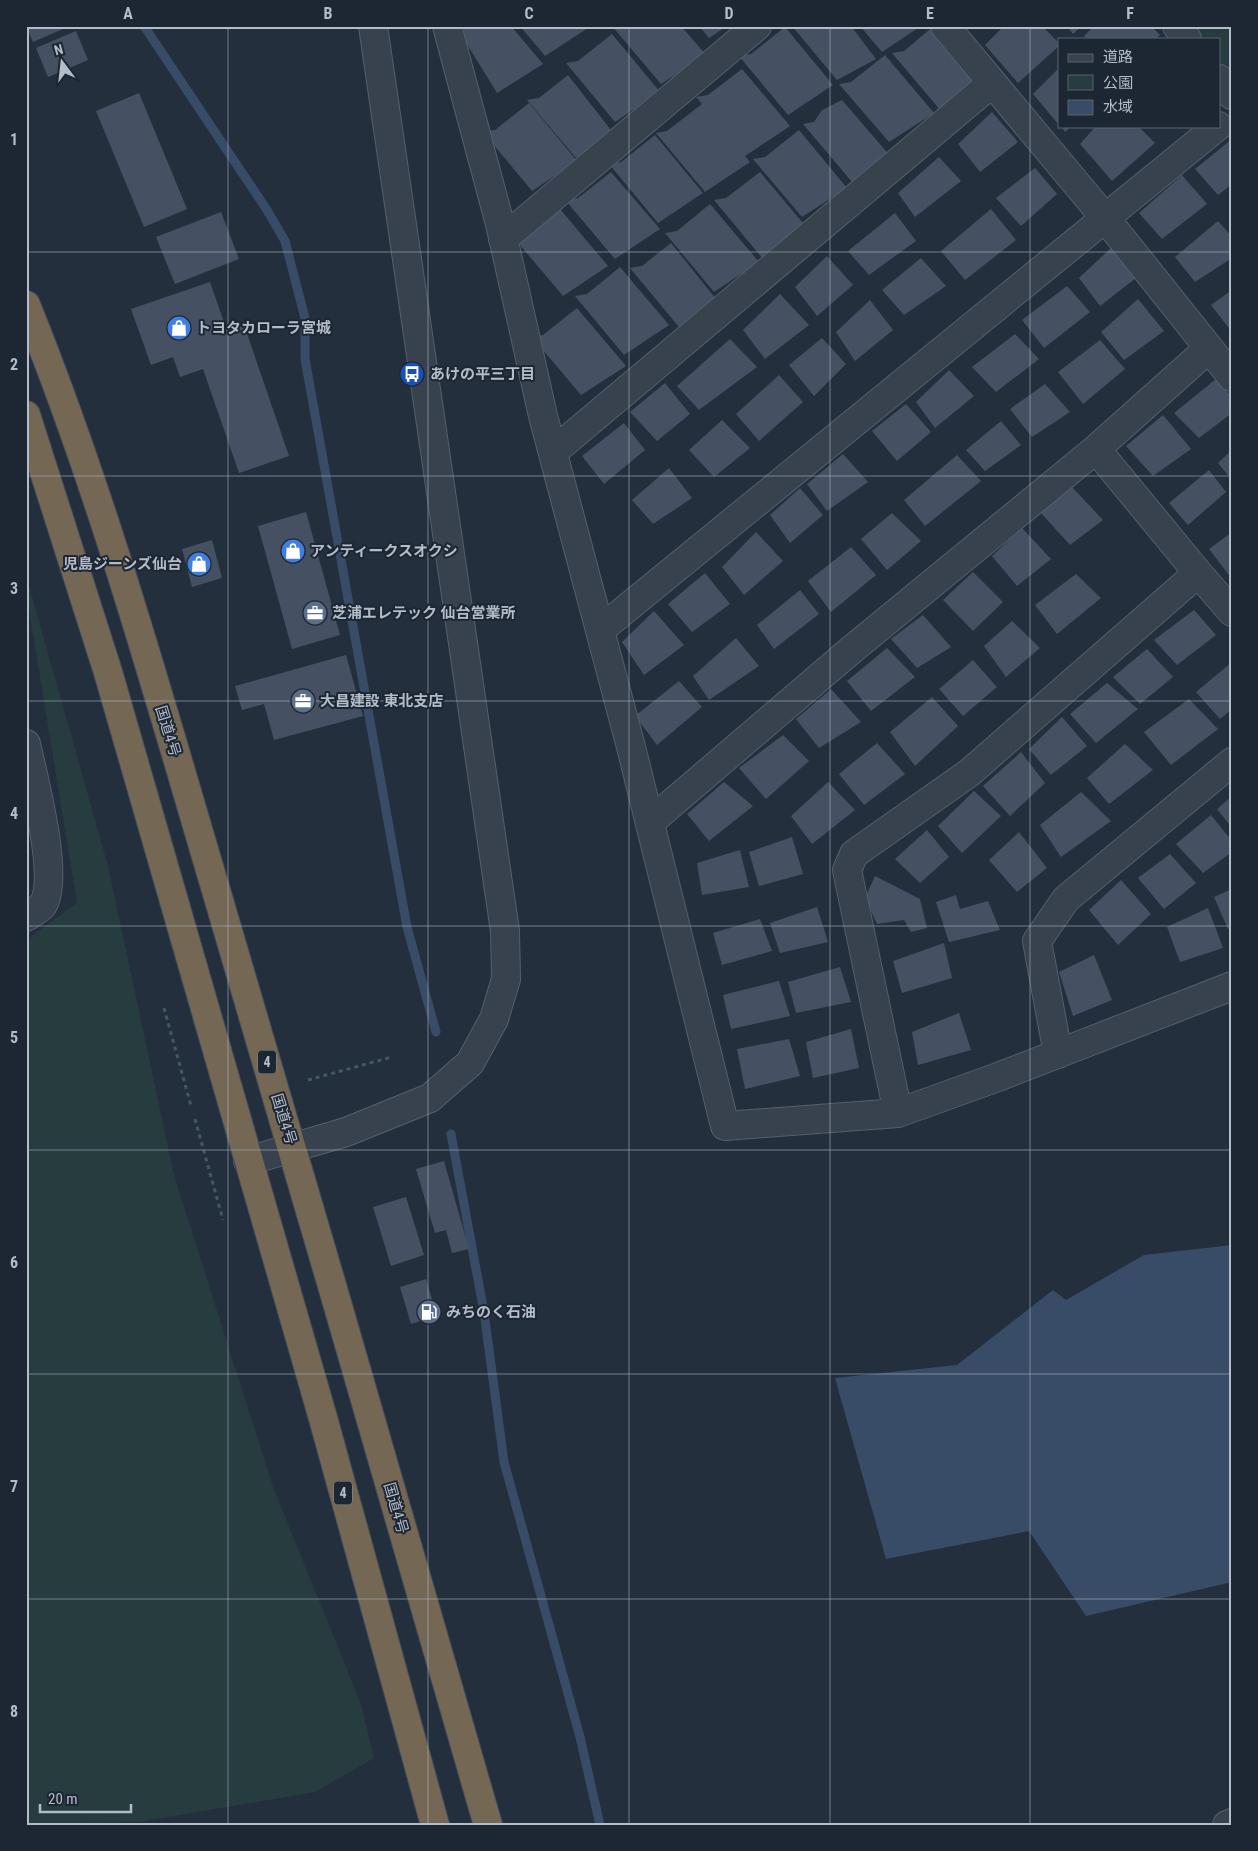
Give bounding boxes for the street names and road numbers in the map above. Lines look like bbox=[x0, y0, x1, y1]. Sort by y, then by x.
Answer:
street label: 国道4号 bbox=[152, 703, 184, 759]
road number: 4 bbox=[258, 1050, 276, 1074]
street label: 国道4号 bbox=[268, 1091, 300, 1147]
street label: 国道4号 bbox=[380, 1480, 412, 1536]
road number: 4 bbox=[334, 1482, 352, 1505]

